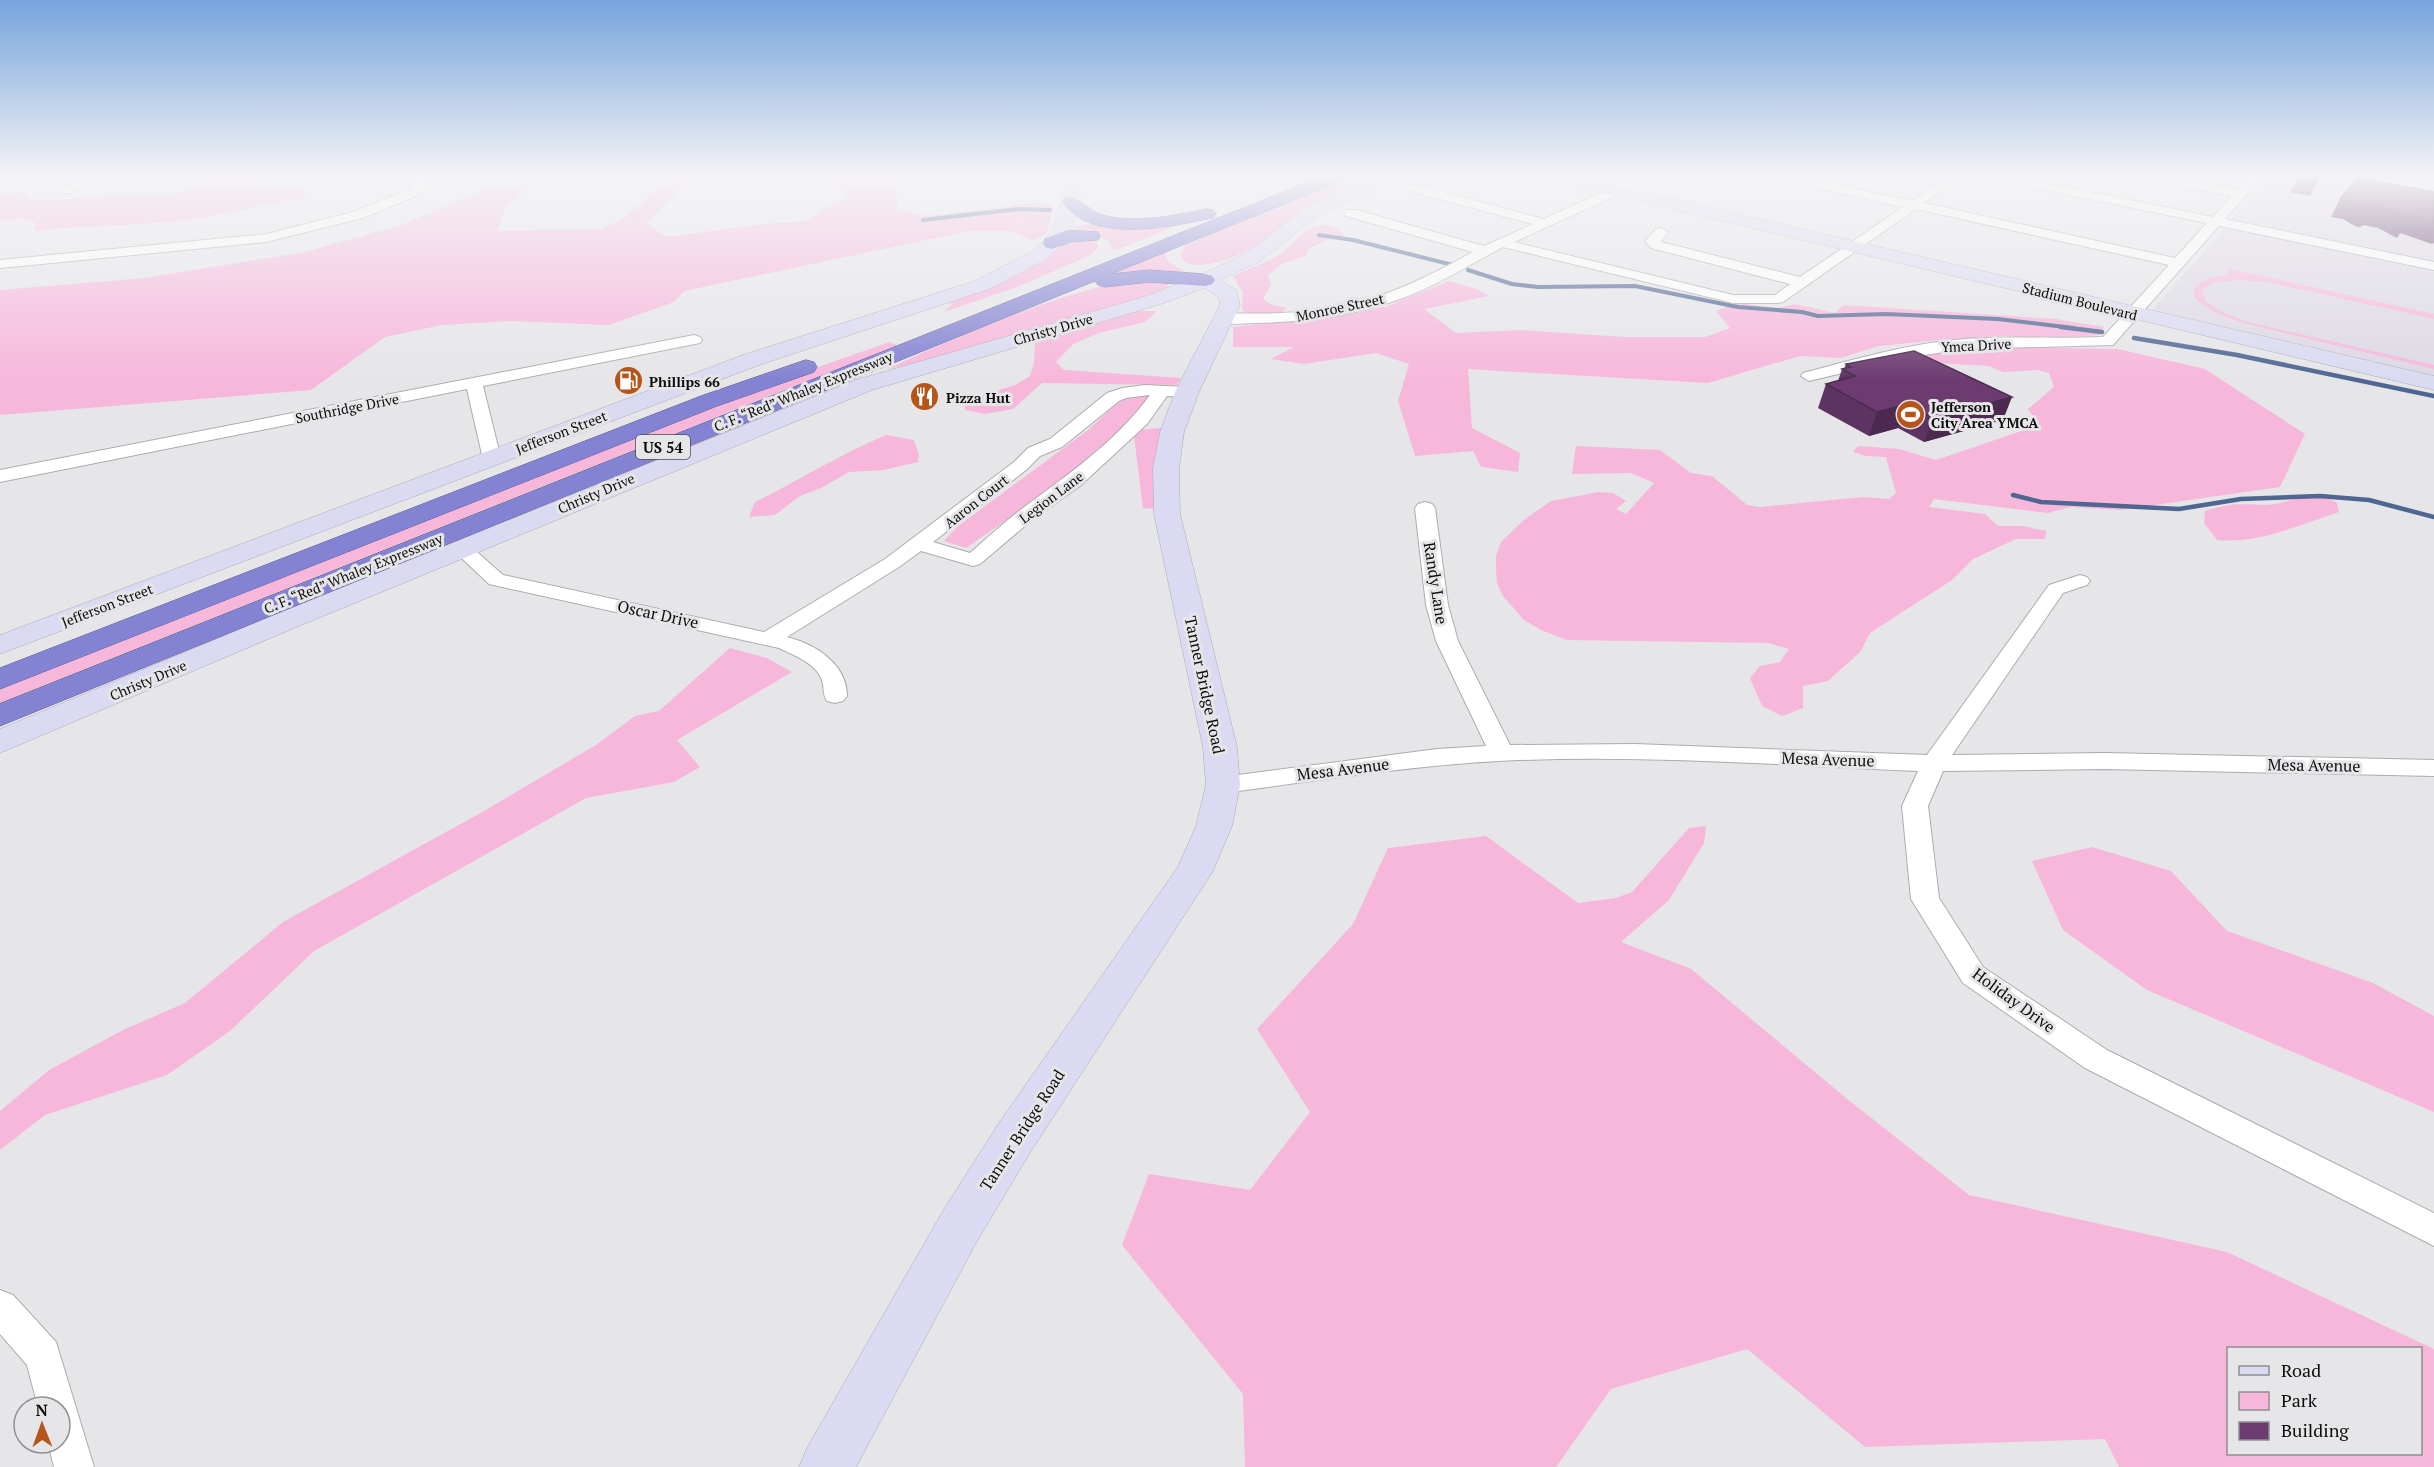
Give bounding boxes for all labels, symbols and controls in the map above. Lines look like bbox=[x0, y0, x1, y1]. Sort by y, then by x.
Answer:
street label: Stadium Boulevard bbox=[2020, 278, 2140, 325]
street label: Monroe Street bbox=[1294, 288, 1386, 326]
street label: Christy Drive bbox=[1011, 309, 1095, 349]
street label: Ymca Drive bbox=[1940, 334, 2012, 356]
street label: C. F. “Red” Whaley Expressway bbox=[711, 346, 896, 436]
fuel station icon: Phillips 66 bbox=[612, 365, 644, 397]
place label: Phillips 66 bbox=[649, 372, 720, 391]
restaurant icon: Pizza Hut bbox=[909, 381, 941, 413]
place label: Pizza Hut bbox=[946, 388, 1011, 407]
street label: Southridge Drive bbox=[294, 389, 400, 427]
place label: Jefferson City Area YMCA bbox=[1931, 397, 2039, 432]
sports icon: Jefferson City Area YMCA bbox=[1894, 398, 1926, 430]
street label: Jefferson Street bbox=[513, 406, 610, 458]
road number: US 54 bbox=[636, 435, 690, 459]
street label: Legion Lane bbox=[1015, 467, 1087, 527]
street label: Christy Drive bbox=[555, 468, 637, 518]
street label: Aaron Court bbox=[940, 469, 1013, 532]
street label: C. F. “Red” Whaley Expressway bbox=[261, 528, 446, 618]
street label: Randy Lane bbox=[1419, 540, 1453, 626]
street label: Jefferson Street bbox=[59, 579, 156, 631]
street label: Oscar Drive bbox=[615, 595, 701, 633]
street label: Tanner Bridge Road bbox=[1180, 614, 1230, 756]
street label: Christy Drive bbox=[107, 655, 189, 705]
street label: Mesa Avenue bbox=[1781, 746, 1875, 772]
street label: Mesa Avenue bbox=[1296, 752, 1390, 786]
street label: Mesa Avenue bbox=[2267, 753, 2361, 777]
street label: Holiday Drive bbox=[1968, 963, 2060, 1037]
street label: Tanner Bridge Road bbox=[975, 1065, 1070, 1195]
legend bbox=[2227, 1347, 2422, 1455]
text: Road bbox=[2281, 1358, 2321, 1382]
text: Park bbox=[2281, 1388, 2318, 1412]
north arrow bbox=[12, 1395, 72, 1455]
text: N bbox=[35, 1399, 48, 1421]
text: Building bbox=[2281, 1418, 2349, 1442]

